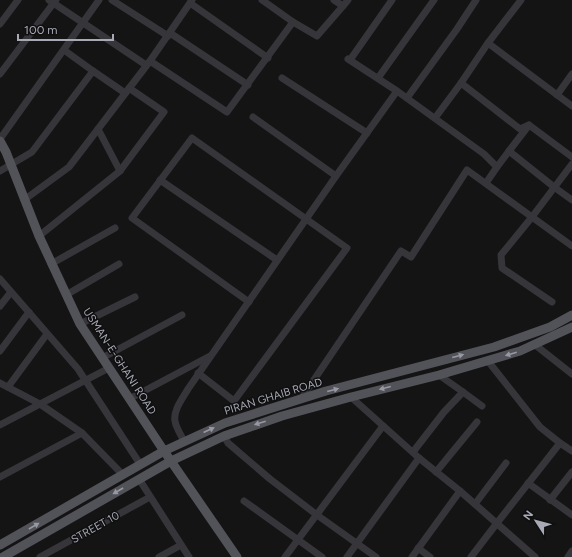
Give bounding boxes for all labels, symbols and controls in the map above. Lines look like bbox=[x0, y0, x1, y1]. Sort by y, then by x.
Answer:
scale bar bbox=[18, 16, 113, 42]
text: 100 m bbox=[24, 23, 58, 37]
street label: USMAN-E-GHANI ROAD bbox=[80, 306, 159, 417]
one-way arrow bbox=[504, 351, 516, 357]
one-way arrow bbox=[453, 353, 465, 359]
street label: PIRAN GHAIB ROAD bbox=[223, 375, 324, 418]
one-way arrow bbox=[326, 386, 339, 392]
one-way arrow bbox=[379, 386, 392, 392]
one-way arrow bbox=[254, 420, 266, 426]
one-way arrow bbox=[204, 427, 215, 433]
one-way arrow bbox=[112, 487, 124, 494]
north arrow bbox=[516, 501, 556, 541]
text: N bbox=[521, 508, 536, 523]
street label: STREET 10 bbox=[69, 509, 122, 546]
one-way arrow bbox=[28, 522, 40, 529]

